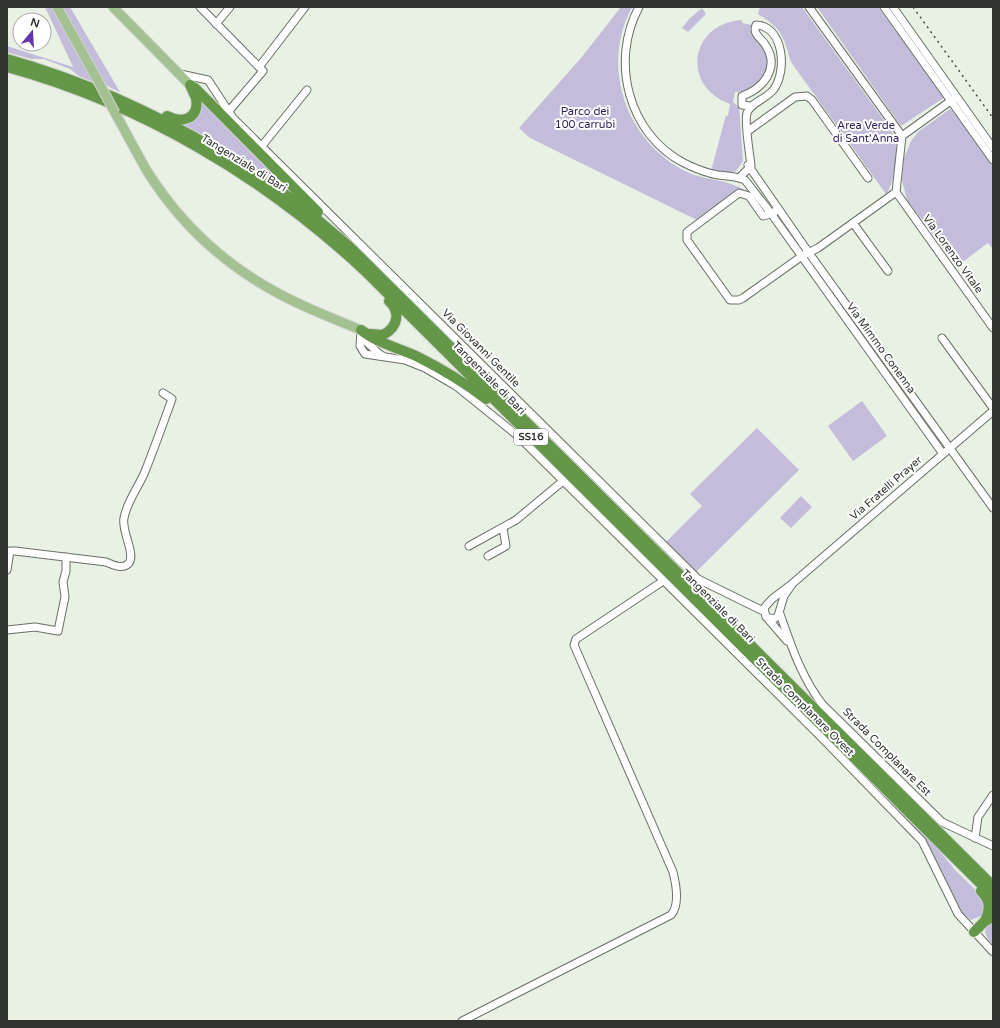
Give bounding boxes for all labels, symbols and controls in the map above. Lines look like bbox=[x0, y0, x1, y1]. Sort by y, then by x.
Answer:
north arrow bbox=[12, 12, 52, 52]
text: N bbox=[29, 15, 41, 31]
park label: Parco dei 100 carrubi bbox=[555, 105, 615, 131]
park label: Area Verde di Sant'Anna bbox=[833, 119, 899, 145]
street label: Tangenziale di Bari bbox=[199, 131, 289, 195]
street label: Via Lorenzo Vitale bbox=[920, 212, 986, 296]
street label: Via Mimmo Conenna bbox=[844, 300, 918, 396]
street label: Via Giovanni Gentile bbox=[439, 306, 523, 390]
street label: Tangenziale di Bari bbox=[450, 339, 528, 417]
road number: SS16 bbox=[514, 429, 548, 445]
street label: Via Fratelli Prayer bbox=[847, 453, 925, 523]
street label: Tangenziale di Bari bbox=[679, 567, 757, 645]
street label: Strada Complanare Ovest bbox=[753, 655, 857, 759]
street label: Strada Complanare Est bbox=[840, 705, 934, 799]

